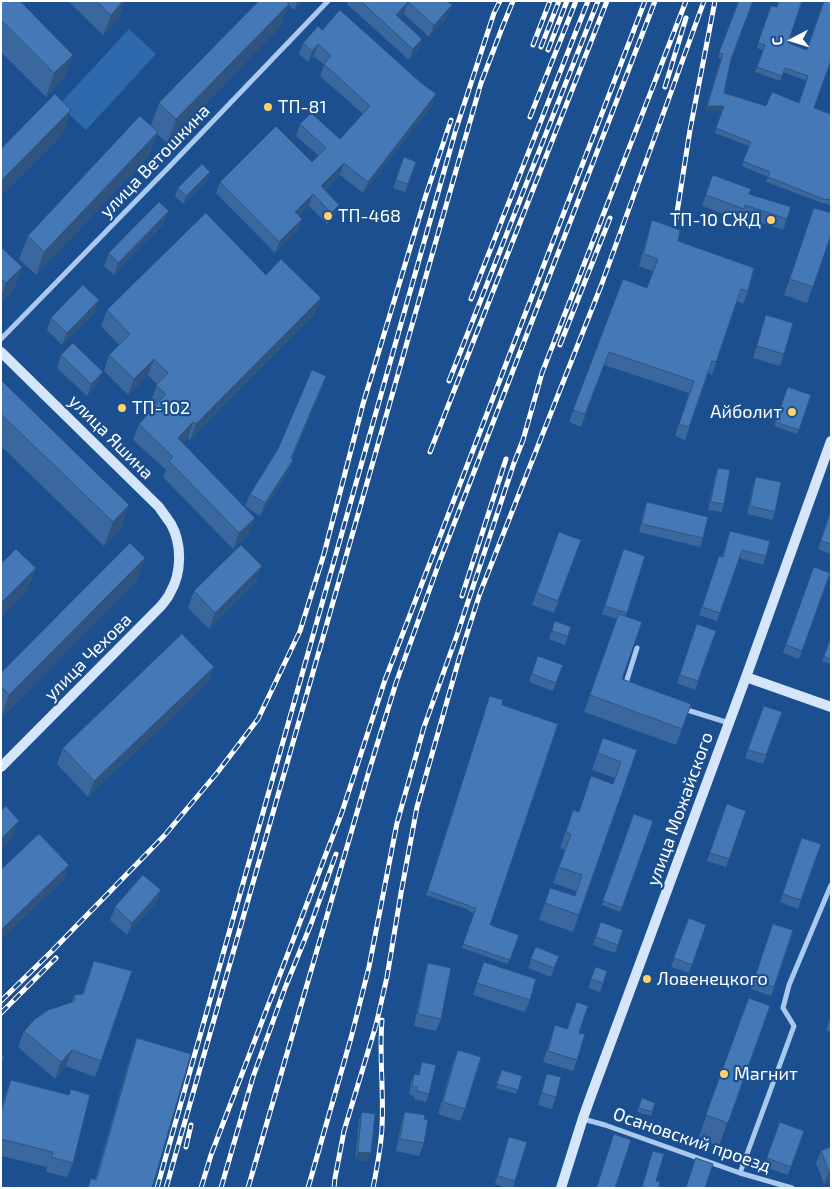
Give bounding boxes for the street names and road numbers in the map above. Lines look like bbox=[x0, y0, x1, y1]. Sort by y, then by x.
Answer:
street label: улица Ветошкина bbox=[96, 100, 214, 222]
street label: улица Яшина bbox=[64, 390, 158, 484]
street label: улица Чехова bbox=[40, 609, 136, 705]
street label: улица Можайского bbox=[642, 729, 718, 889]
street label: Осановский проезд bbox=[610, 1103, 774, 1177]

